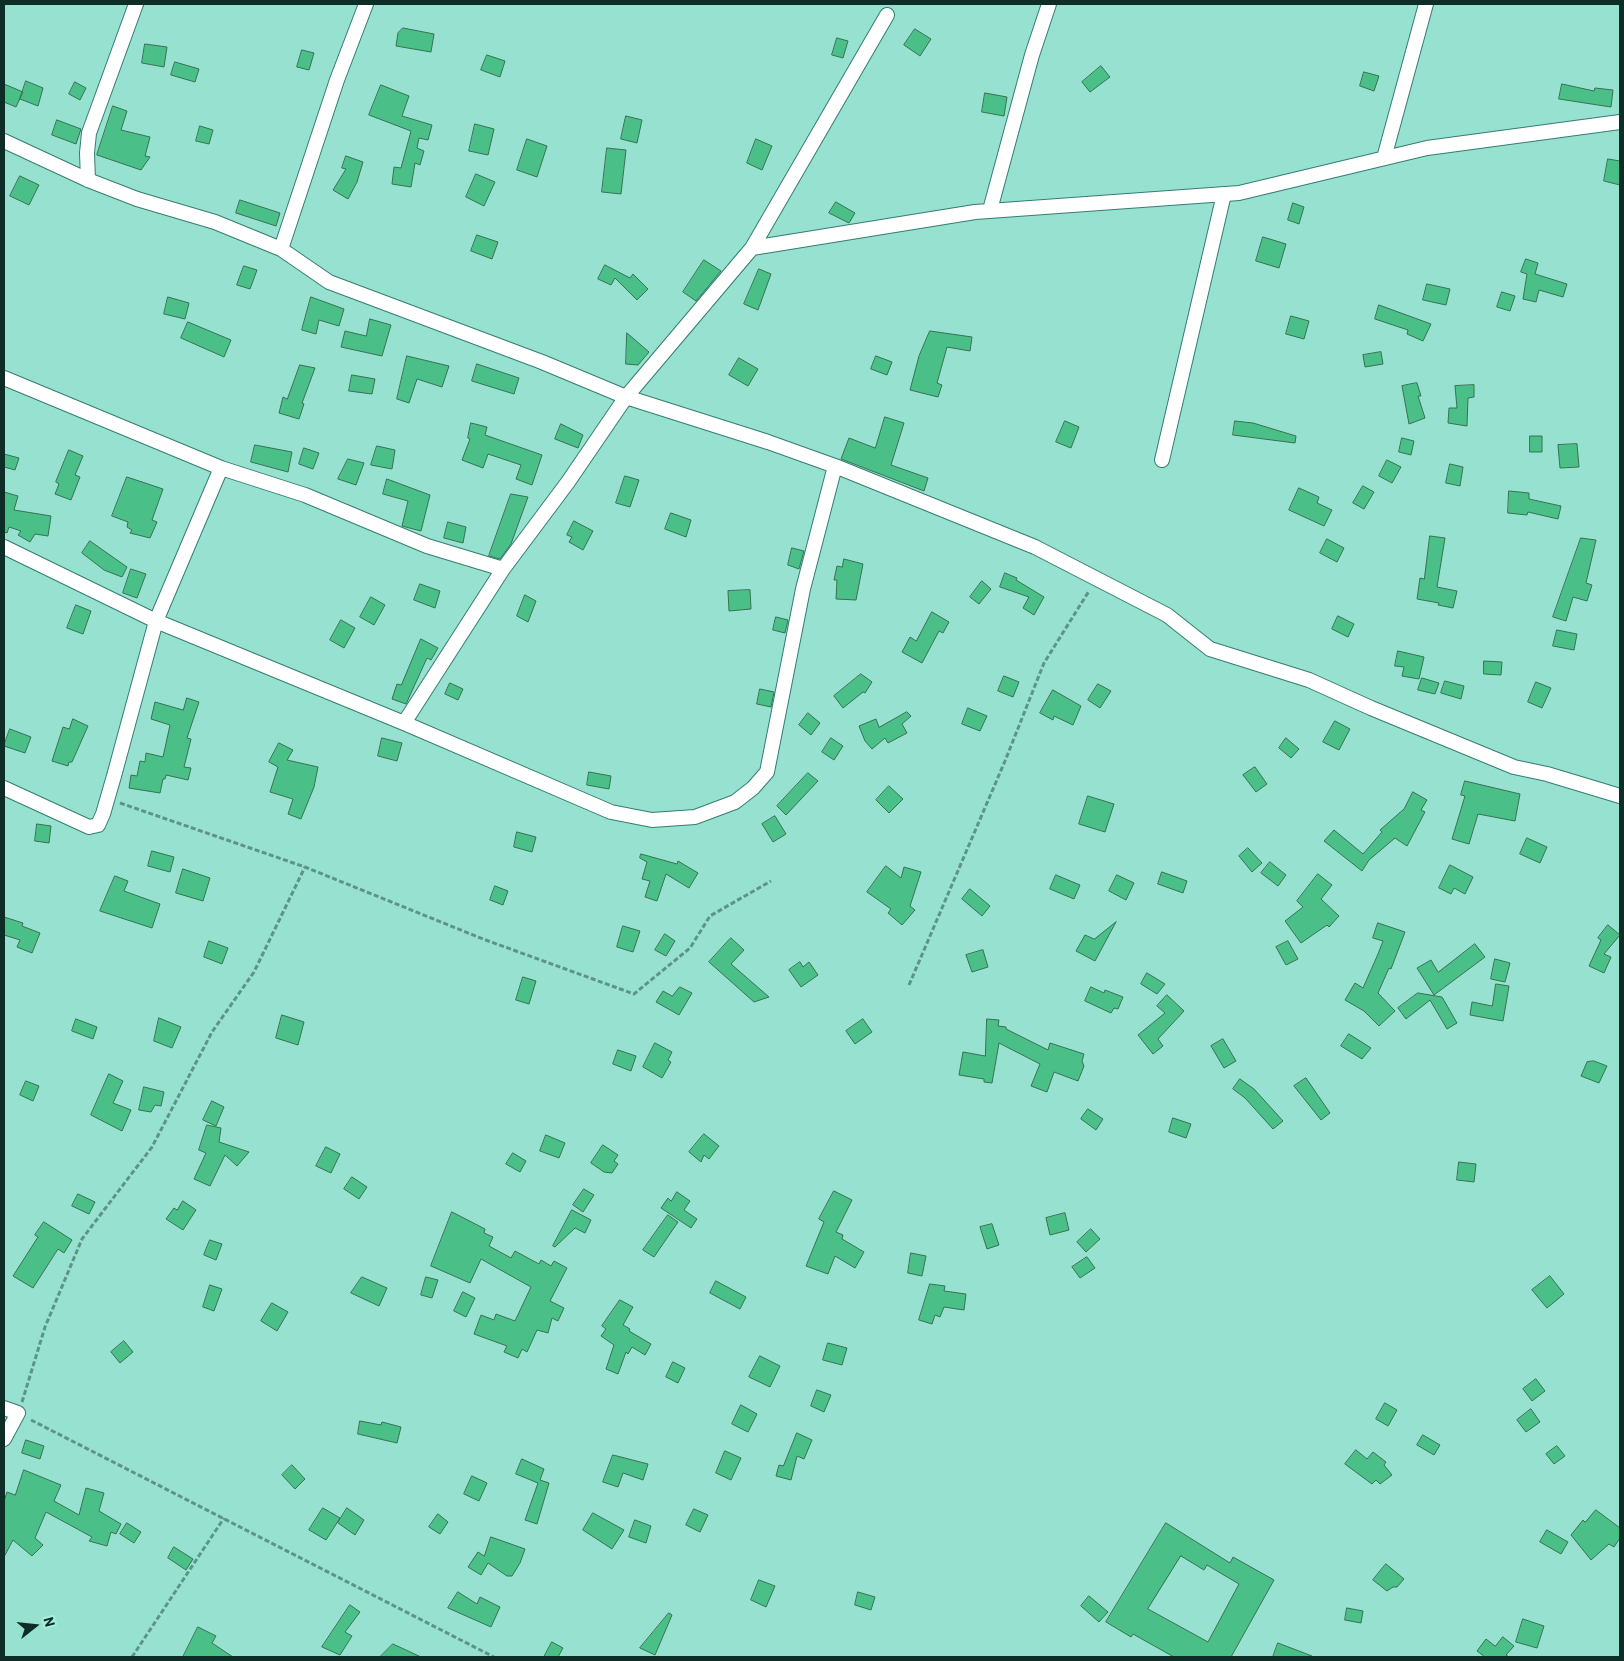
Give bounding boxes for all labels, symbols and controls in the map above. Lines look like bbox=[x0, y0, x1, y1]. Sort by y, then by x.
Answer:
north arrow bbox=[10, 1601, 60, 1651]
text: N bbox=[40, 1615, 59, 1629]

